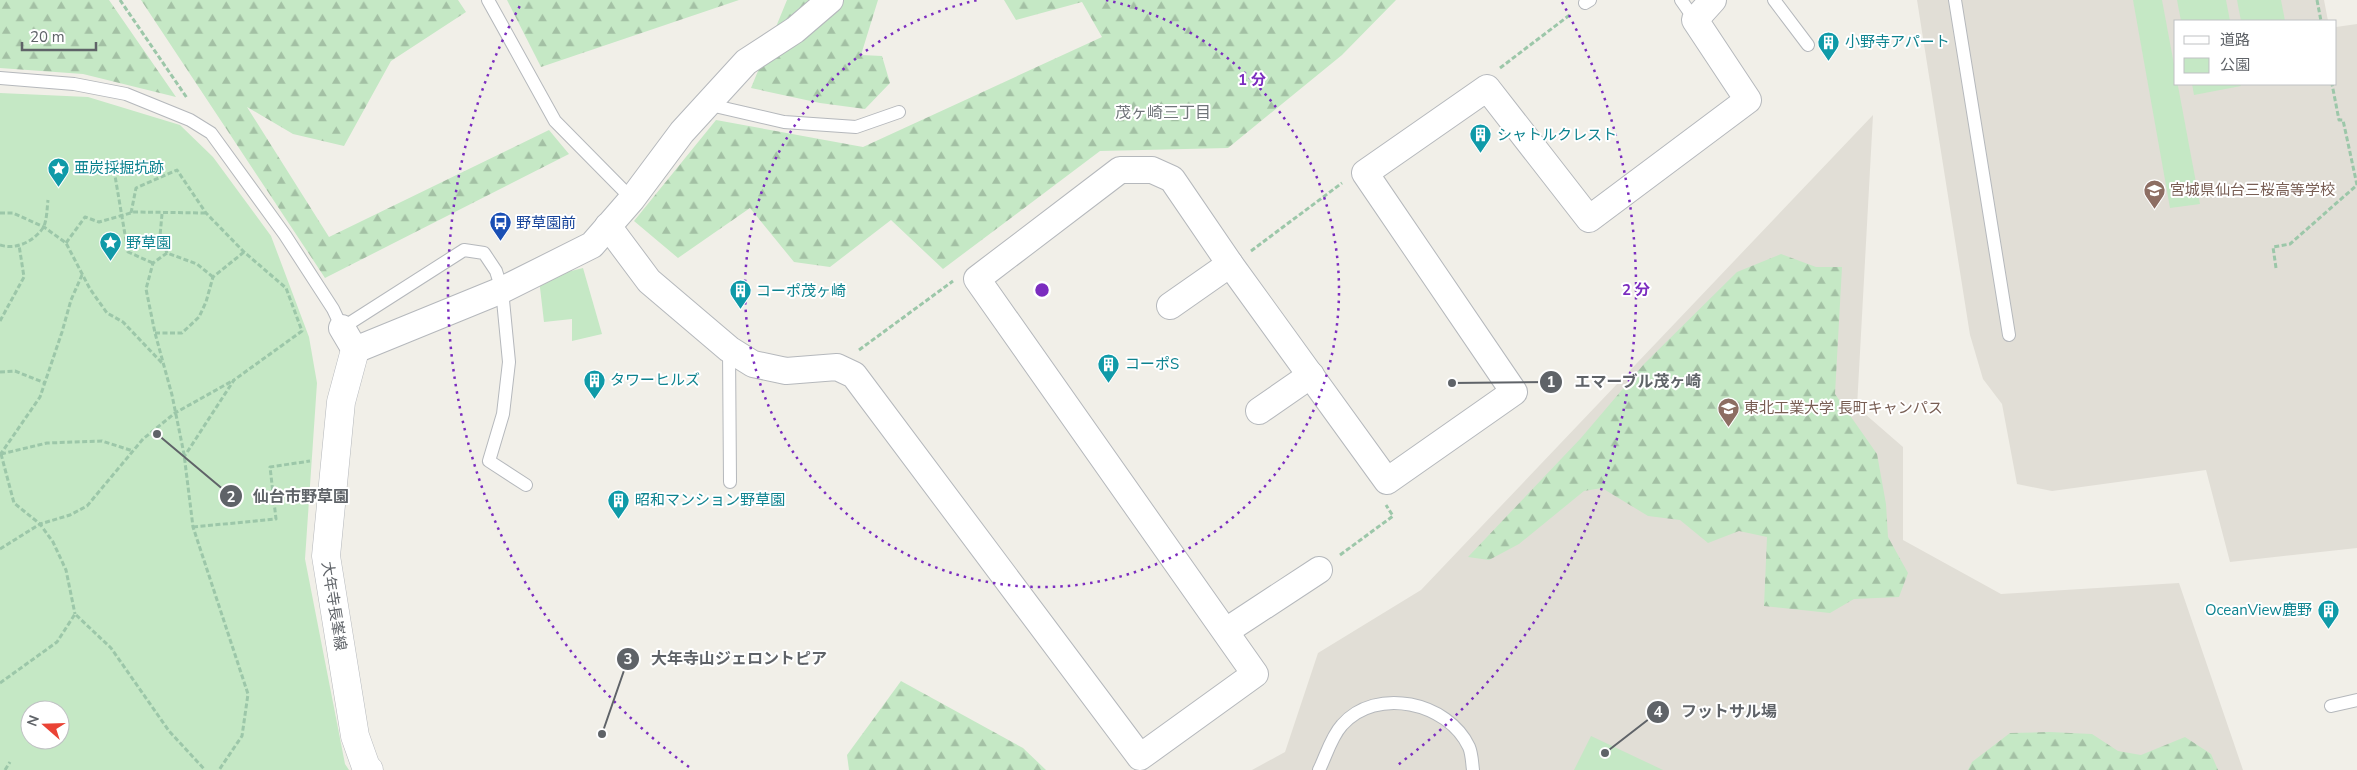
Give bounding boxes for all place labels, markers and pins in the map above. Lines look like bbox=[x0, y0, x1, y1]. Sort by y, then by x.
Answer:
building icon: 小野寺アパート bbox=[1817, 30, 1841, 61]
place label: 小野寺アパート bbox=[1845, 32, 1950, 52]
building icon: シャトルクレスト bbox=[1469, 123, 1493, 154]
place label: シャトルクレスト bbox=[1497, 125, 1617, 145]
place icon: 亜炭採掘坑跡 bbox=[46, 156, 70, 187]
place label: 亜炭採掘坑跡 bbox=[74, 158, 164, 178]
school or university icon: 宮城県仙台三桜高等学校 bbox=[2142, 178, 2166, 209]
place label: 宮城県仙台三桜高等学校 bbox=[2170, 180, 2335, 200]
bus stop icon: 野草園前 bbox=[488, 211, 512, 242]
place label: 野草園前 bbox=[516, 213, 576, 233]
place icon: 野草園 bbox=[98, 231, 122, 262]
place label: 野草園 bbox=[126, 233, 171, 253]
building icon: コーポ茂ヶ崎 bbox=[728, 279, 752, 310]
place label: コーポ茂ヶ崎 bbox=[756, 281, 846, 301]
centre of rings bbox=[1033, 281, 1051, 299]
building icon: コーポS bbox=[1097, 352, 1121, 383]
place label: コーポS bbox=[1125, 354, 1179, 374]
callout: エマーブル茂ヶ崎 bbox=[1539, 366, 1712, 397]
building icon: タワーヒルズ bbox=[582, 368, 606, 399]
place label: タワーヒルズ bbox=[610, 370, 700, 390]
school or university icon: 東北工業大学 長町キャンパス bbox=[1716, 396, 1740, 427]
place label: 東北工業大学 長町キャンパス bbox=[1744, 398, 1943, 418]
callout: 仙台市野草園 bbox=[218, 481, 359, 512]
building icon: 昭和マンション野草園 bbox=[607, 488, 631, 519]
place label: 昭和マンション野草園 bbox=[635, 490, 785, 510]
building icon: OceanView鹿野 bbox=[2316, 598, 2340, 629]
place label: OceanView鹿野 bbox=[2205, 600, 2312, 620]
callout: 大年寺山ジェロントピア bbox=[616, 643, 837, 674]
callout: フットサル場 bbox=[1646, 696, 1787, 727]

